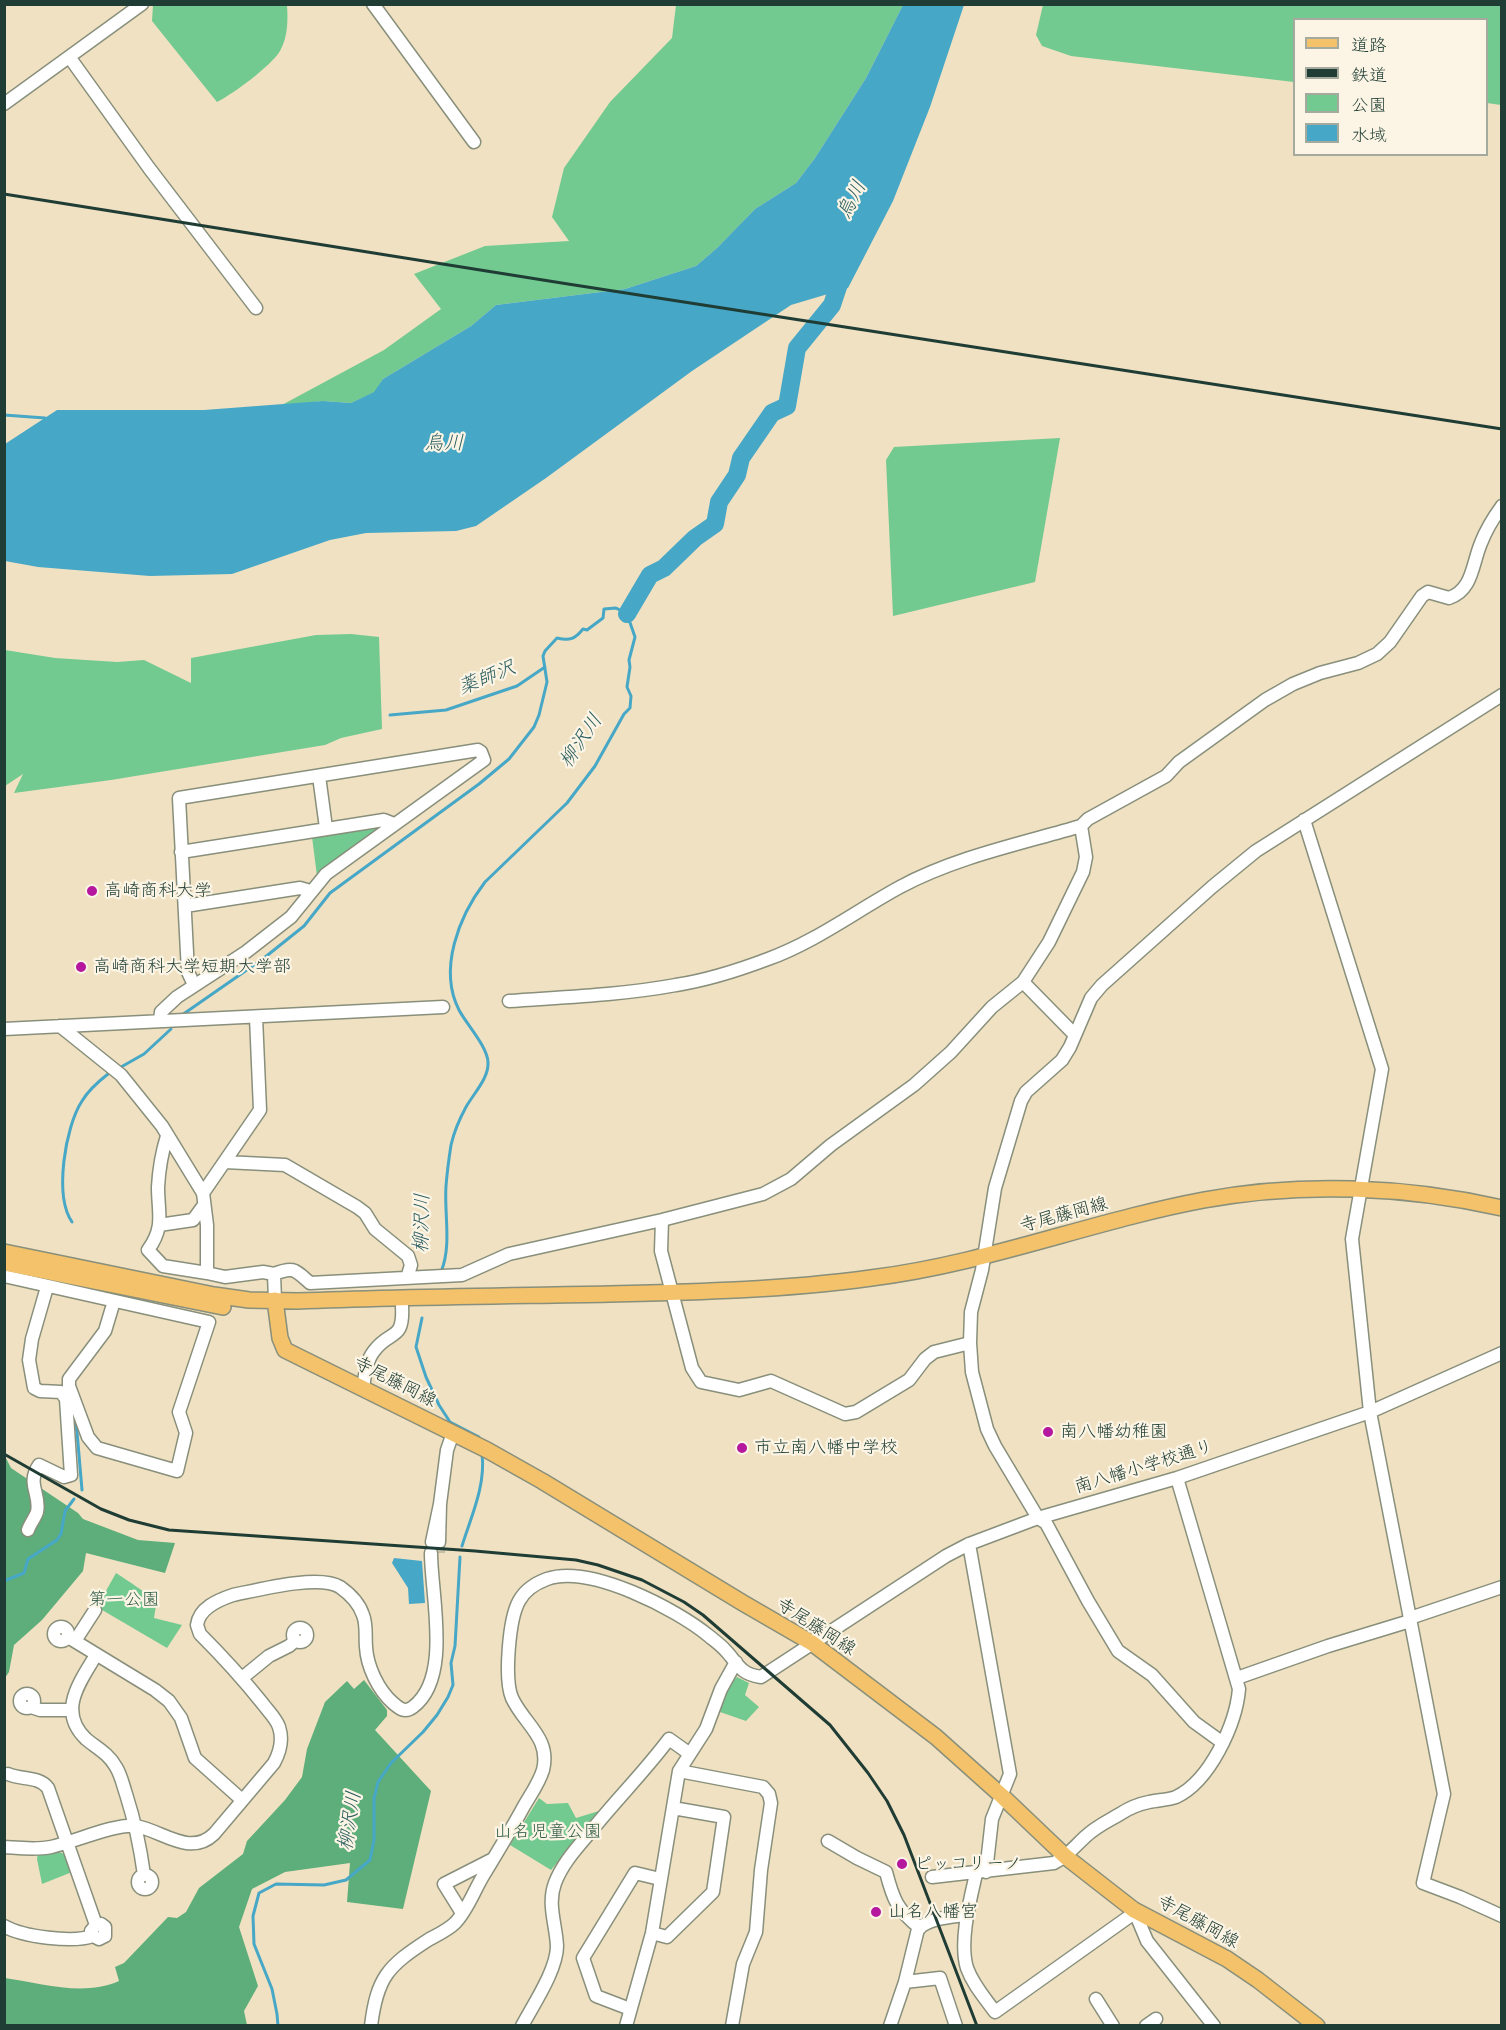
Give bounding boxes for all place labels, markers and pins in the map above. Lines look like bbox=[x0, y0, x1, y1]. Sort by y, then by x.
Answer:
place label: 高崎商科大学 bbox=[104, 880, 212, 902]
marker: 高崎商科大学 bbox=[85, 884, 99, 898]
place label: 高崎商科大学短期大学部 bbox=[93, 956, 291, 978]
marker: 高崎商科大学短期大学部 bbox=[74, 960, 88, 974]
place label: 南八幡幼稚園 bbox=[1060, 1421, 1168, 1443]
marker: 南八幡幼稚園 bbox=[1041, 1425, 1055, 1439]
place label: 市立南八幡中学校 bbox=[754, 1437, 898, 1459]
marker: 市立南八幡中学校 bbox=[735, 1441, 749, 1455]
place label: ピッコリーノ bbox=[914, 1853, 1022, 1875]
marker: ピッコリーノ bbox=[895, 1857, 909, 1871]
place label: 山名八幡宮 bbox=[888, 1901, 978, 1923]
marker: 山名八幡宮 bbox=[869, 1905, 883, 1919]

